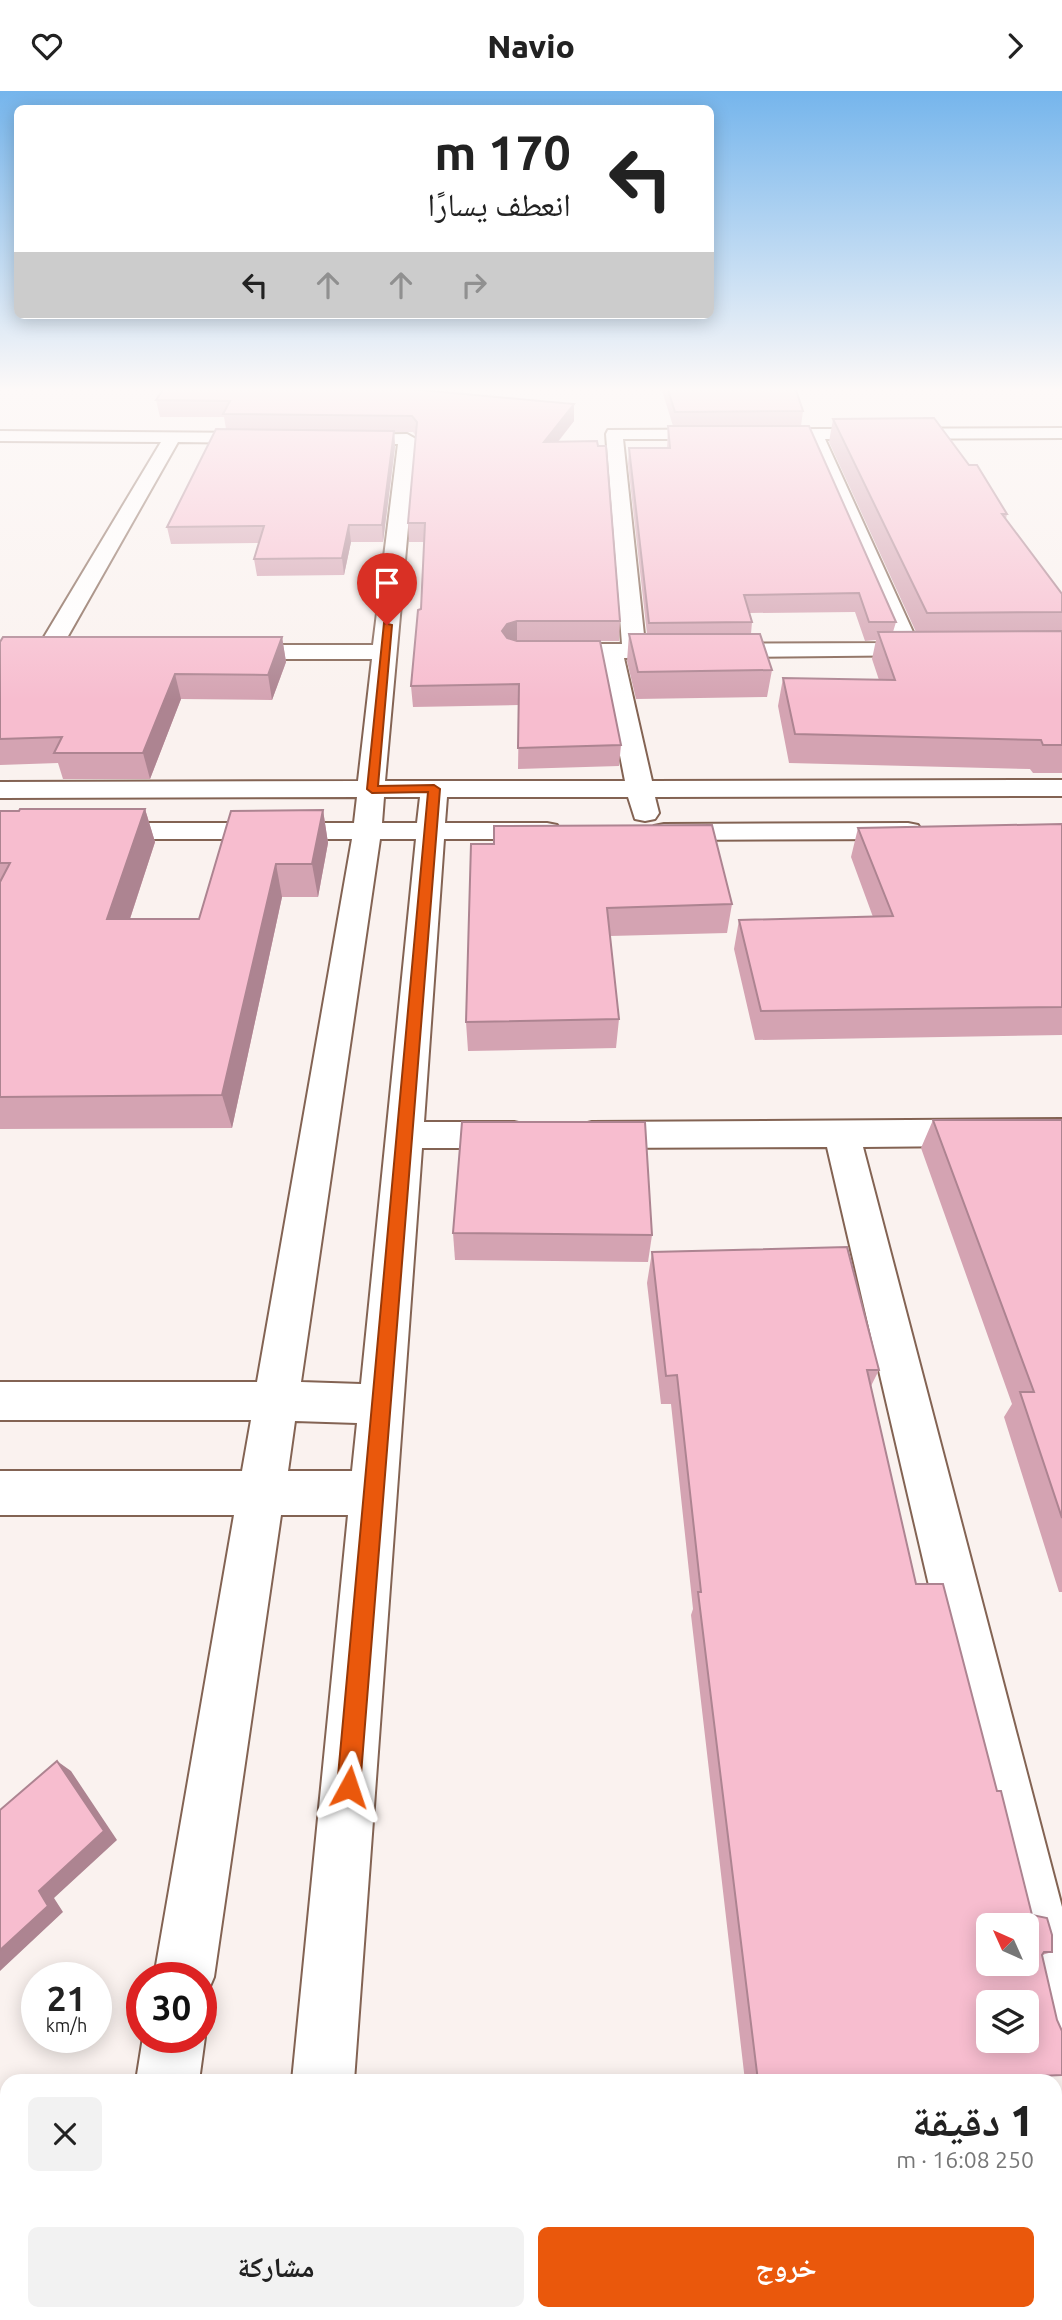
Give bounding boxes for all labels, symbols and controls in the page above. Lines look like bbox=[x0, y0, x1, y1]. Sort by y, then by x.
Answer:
icon: heart bbox=[28, 27, 66, 65]
icon: forward bbox=[996, 27, 1034, 65]
text: Navio bbox=[487, 28, 575, 64]
text: 170 m bbox=[434, 124, 571, 179]
icon: left bbox=[595, 133, 686, 224]
text: انعطف يسارًا bbox=[427, 186, 571, 222]
icon: left bbox=[236, 266, 274, 304]
icon: ahead bbox=[309, 266, 347, 304]
icon: ahead bbox=[382, 266, 420, 304]
icon: right bbox=[455, 266, 493, 304]
pin bbox=[357, 553, 417, 625]
icon: arrive bbox=[368, 564, 406, 602]
position arrow bbox=[312, 1750, 386, 1824]
north arrow bbox=[976, 1913, 1040, 1976]
map controls bbox=[976, 1913, 1039, 2053]
speed limit sign: 30 bbox=[126, 1962, 217, 2053]
text: 21 bbox=[47, 1978, 86, 2018]
button: layers bbox=[976, 1990, 1039, 2053]
text: km/h bbox=[46, 2015, 87, 2035]
button: close bbox=[28, 2097, 102, 2171]
text: 1 دقيقة bbox=[912, 2097, 1034, 2144]
text: 250 m · 16:08 bbox=[896, 2147, 1034, 2172]
button: مشاركة bbox=[28, 2227, 524, 2307]
button: خروج bbox=[538, 2227, 1034, 2307]

